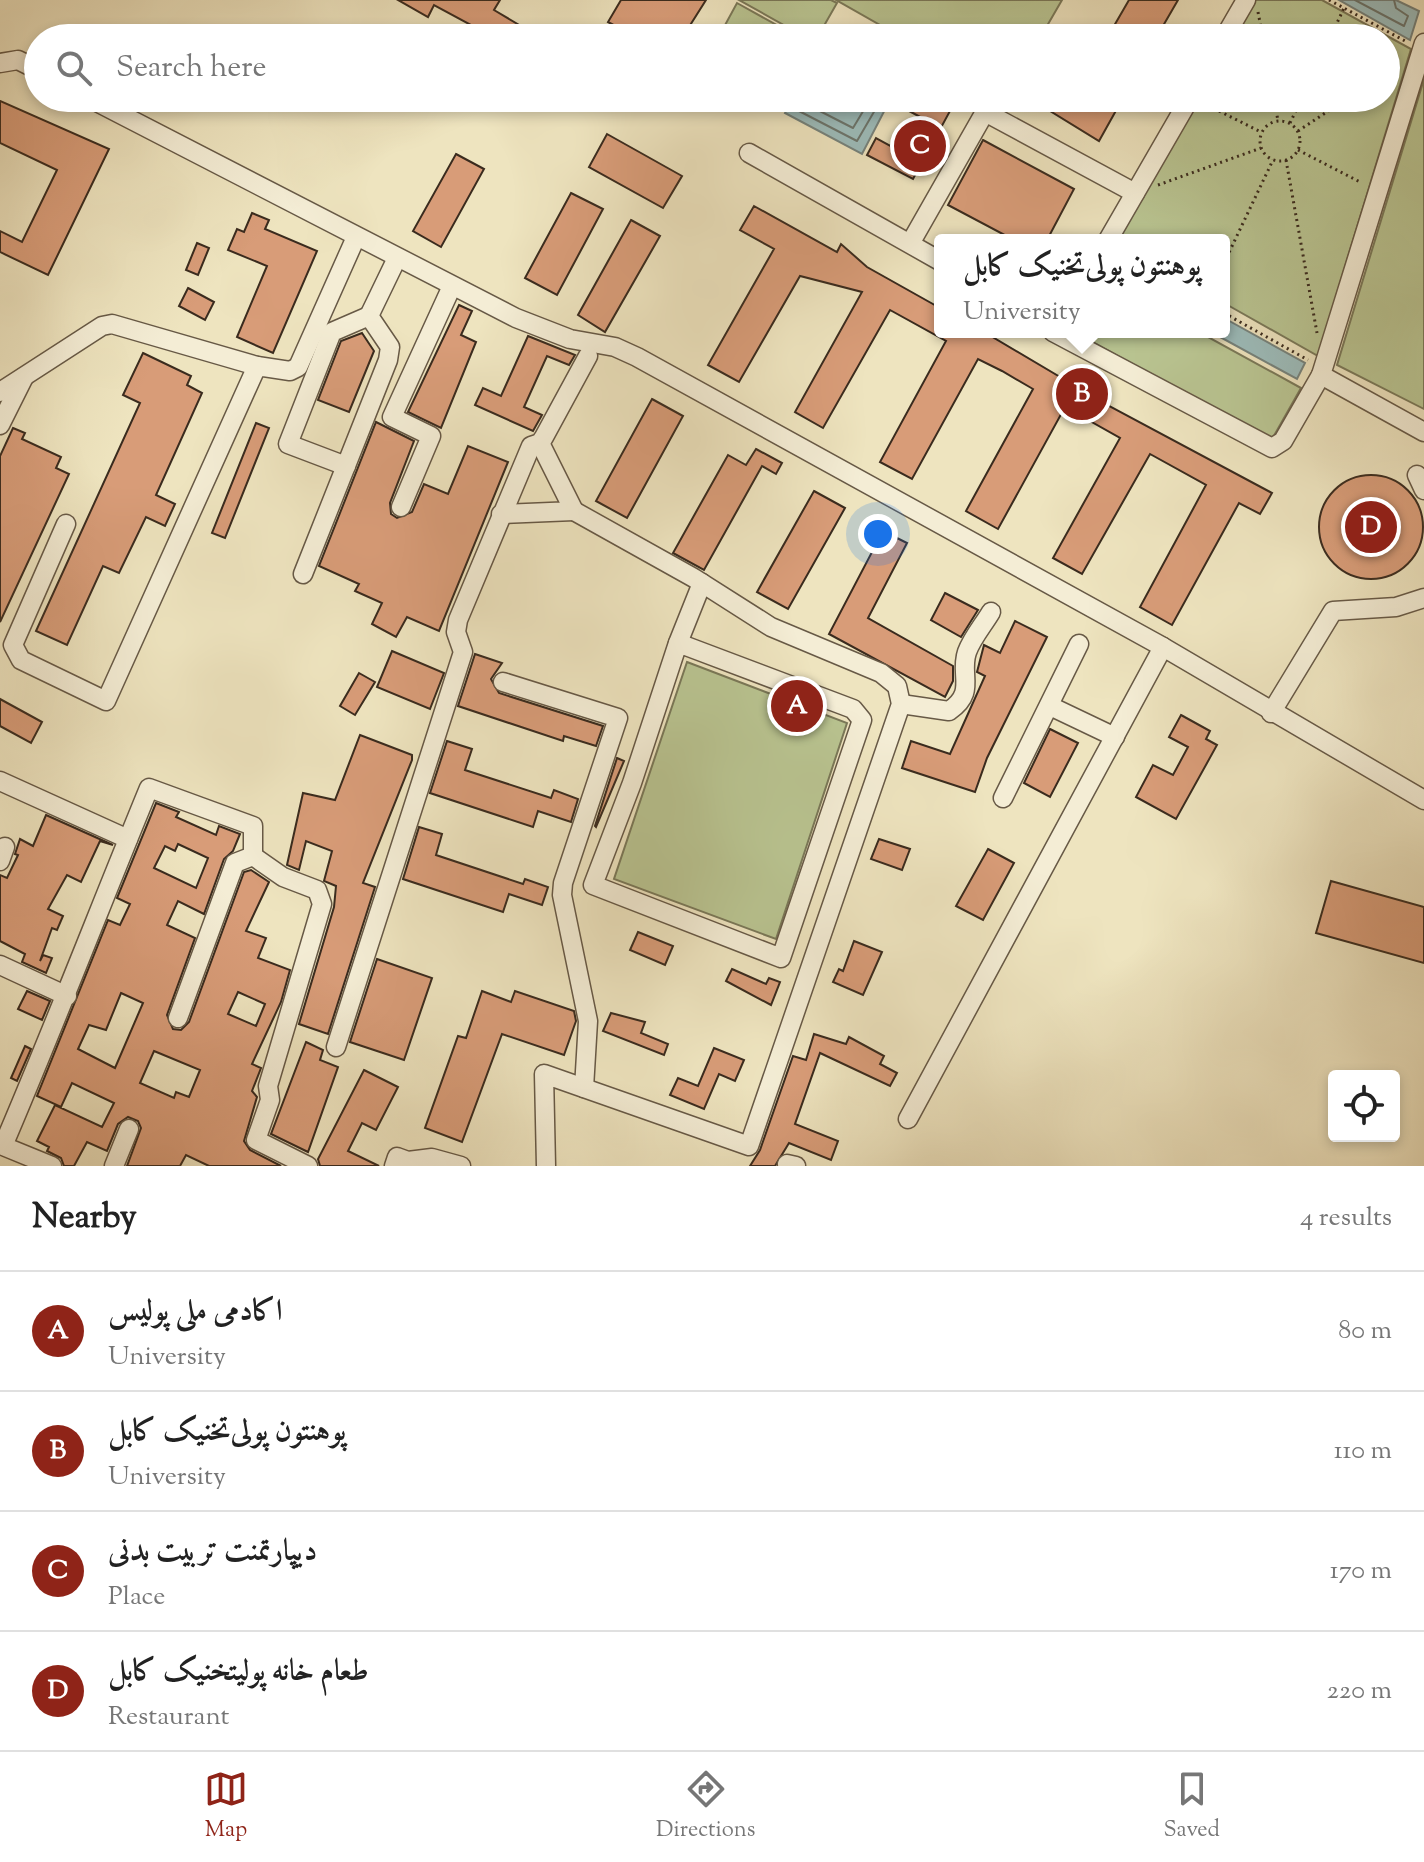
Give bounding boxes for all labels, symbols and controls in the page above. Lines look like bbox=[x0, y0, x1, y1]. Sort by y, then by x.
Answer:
search box bbox=[24, 24, 1400, 112]
icon: search bbox=[52, 46, 96, 90]
text: Search here bbox=[116, 47, 266, 90]
pin: C bbox=[894, 116, 946, 176]
popup bbox=[934, 234, 1230, 338]
text: پوهنتون پولی‌تخنیک کابل bbox=[963, 246, 1201, 289]
text: University bbox=[963, 294, 1081, 331]
pin: B bbox=[1056, 364, 1108, 424]
pin: D bbox=[1345, 497, 1397, 557]
your location bbox=[858, 514, 898, 554]
pin: A bbox=[771, 676, 823, 736]
map controls bbox=[1328, 1070, 1400, 1142]
button: locate bbox=[1328, 1070, 1400, 1142]
text: Nearby bbox=[32, 1194, 137, 1243]
text: 4 results bbox=[1300, 1200, 1392, 1237]
text: اکادمی ملی پولیس bbox=[108, 1291, 282, 1334]
text: A bbox=[47, 1313, 69, 1350]
text: 80 m bbox=[1338, 1313, 1392, 1350]
text: University bbox=[108, 1339, 226, 1376]
text: پوهنتون پولی‌تخنیک کابل bbox=[108, 1411, 346, 1454]
text: B bbox=[50, 1433, 66, 1470]
text: 110 m bbox=[1334, 1433, 1392, 1470]
text: University bbox=[108, 1459, 226, 1496]
text: دیپارتمنت تربیت بدنی bbox=[108, 1531, 317, 1574]
text: C bbox=[48, 1553, 68, 1590]
text: 170 m bbox=[1330, 1553, 1392, 1590]
text: Place bbox=[108, 1579, 165, 1616]
text: طعام خانه پولیتخنیک کابل bbox=[108, 1651, 369, 1694]
text: D bbox=[48, 1673, 68, 1710]
text: 220 m bbox=[1327, 1673, 1392, 1710]
text: Restaurant bbox=[108, 1699, 229, 1736]
tab: Map bbox=[204, 1767, 248, 1847]
tab: Directions bbox=[656, 1767, 755, 1847]
tab: Saved bbox=[1163, 1767, 1220, 1847]

